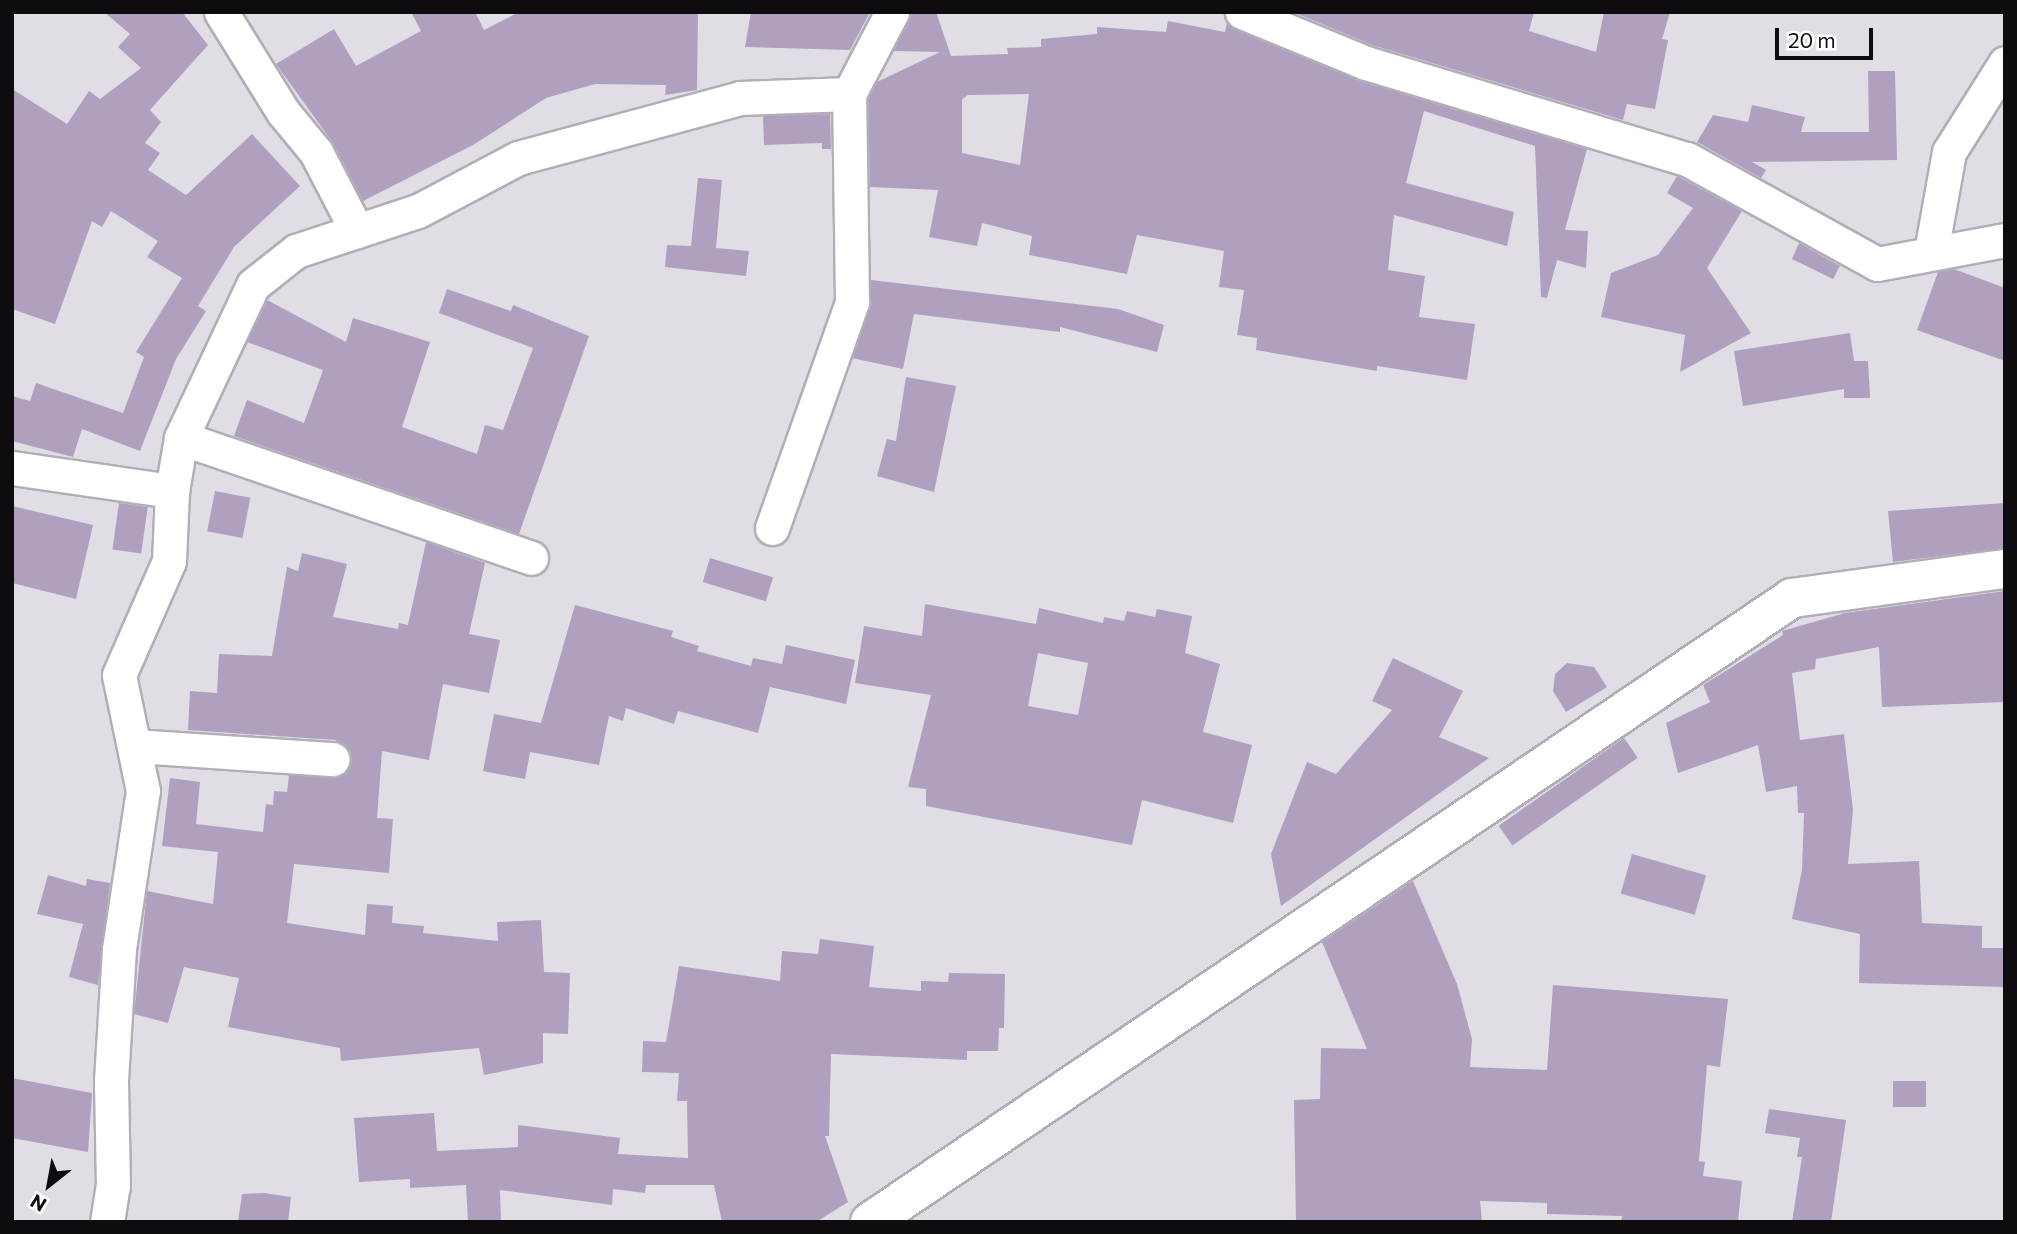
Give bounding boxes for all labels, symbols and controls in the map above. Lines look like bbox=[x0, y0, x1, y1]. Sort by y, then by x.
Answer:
scale bar bbox=[1779, 14, 1877, 58]
text: 20 m bbox=[1788, 27, 1836, 52]
north arrow bbox=[14, 1150, 84, 1220]
text: N bbox=[26, 1190, 50, 1217]

